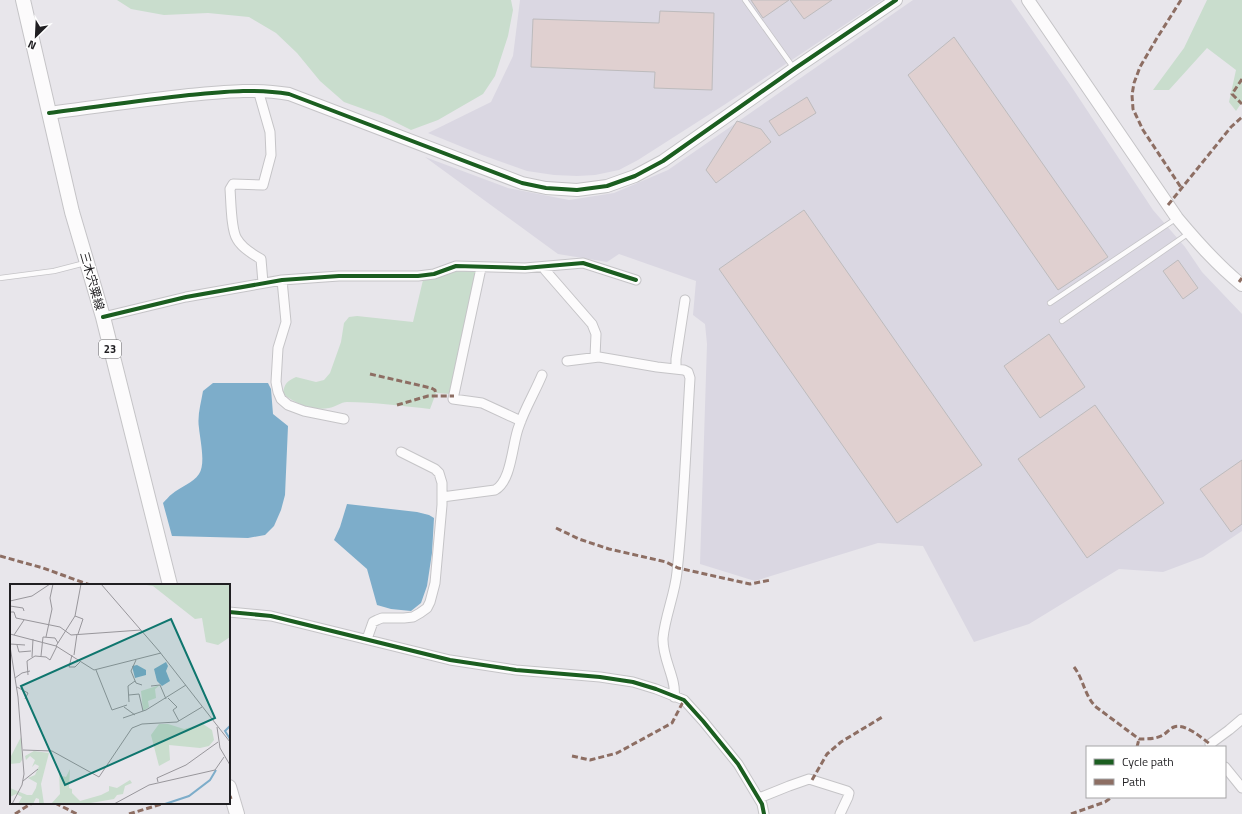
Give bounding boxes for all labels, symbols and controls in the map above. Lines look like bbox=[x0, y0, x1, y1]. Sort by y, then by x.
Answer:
north arrow bbox=[16, 16, 56, 56]
text: N bbox=[25, 36, 39, 54]
street label: 三木宍粟線 bbox=[75, 249, 110, 312]
road number: 23 bbox=[99, 340, 121, 358]
inset map bbox=[10, 584, 230, 804]
legend bbox=[1086, 746, 1226, 798]
text: Cycle path bbox=[1122, 752, 1174, 771]
text: Path bbox=[1122, 772, 1146, 791]

